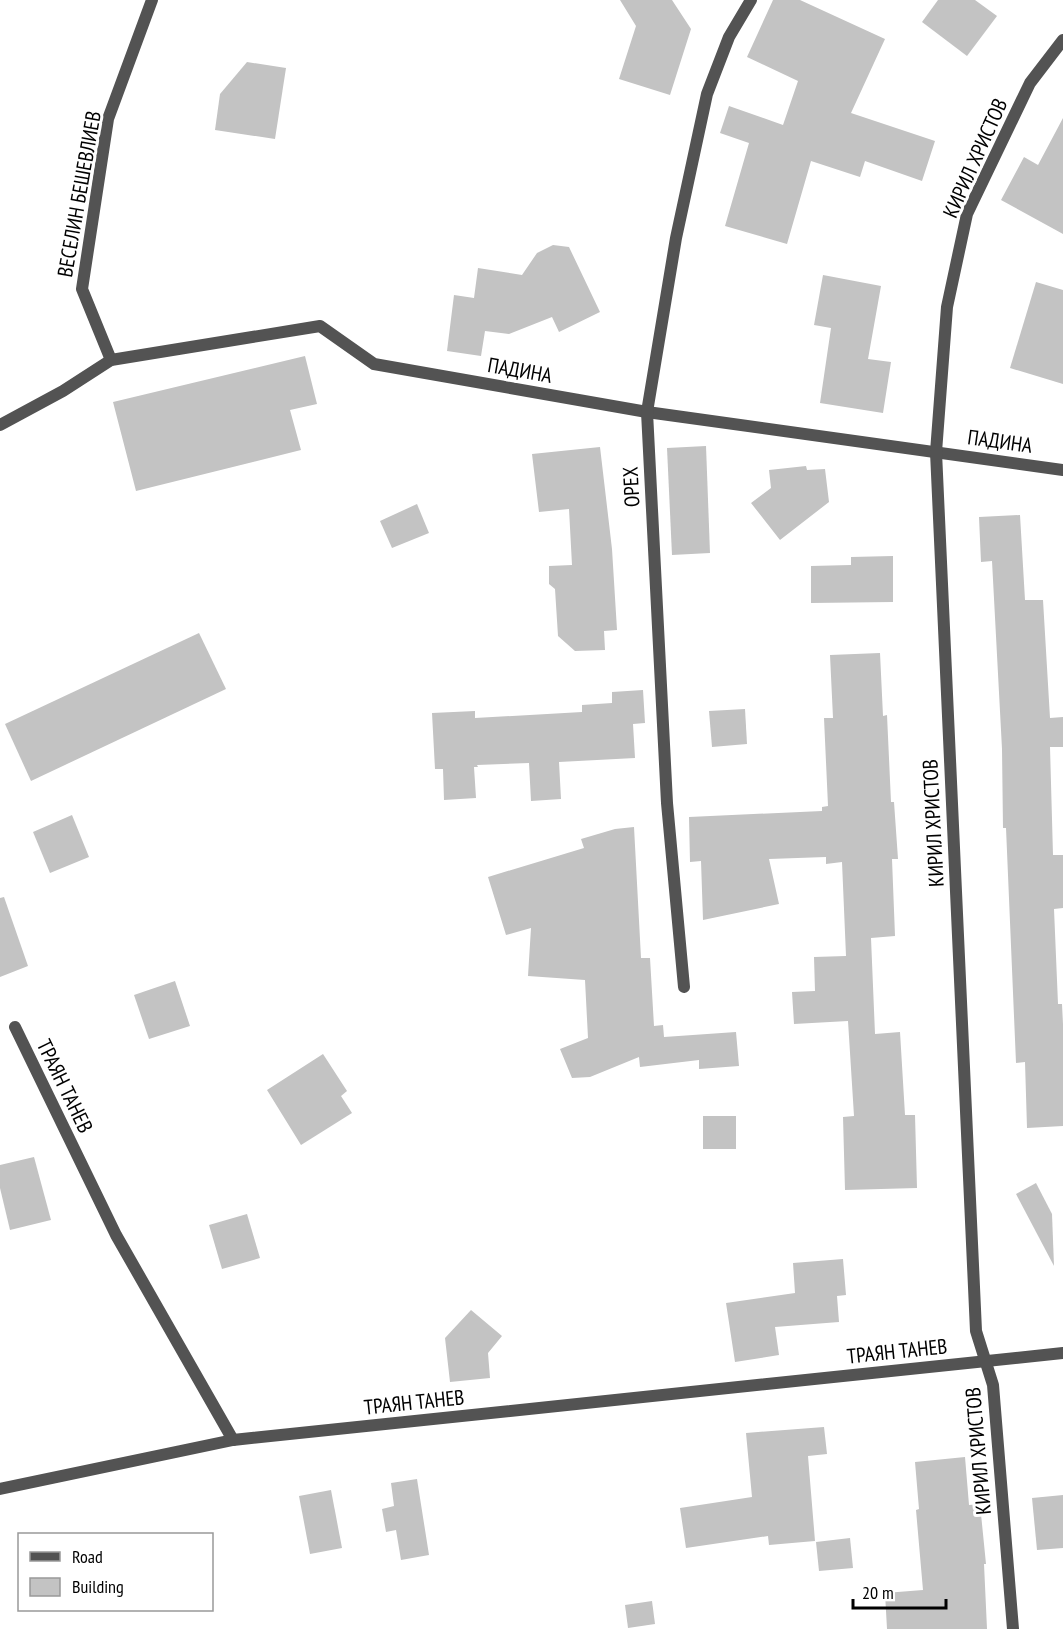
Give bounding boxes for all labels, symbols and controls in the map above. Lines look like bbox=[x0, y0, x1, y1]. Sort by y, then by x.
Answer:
street label: КИРИЛ ХРИСТОВ bbox=[937, 94, 1013, 222]
street label: ВЕСЕЛИН БЕШЕВЛИЕВ bbox=[51, 109, 107, 279]
street label: ПАДИНА bbox=[486, 351, 554, 389]
street label: ПАДИНА bbox=[966, 423, 1034, 459]
street label: ОРЕХ bbox=[616, 466, 646, 508]
street label: КИРИЛ ХРИСТОВ bbox=[916, 758, 950, 888]
street label: ТРАЯН ТАНЕВ bbox=[31, 1035, 99, 1137]
street label: ТРАЯН ТАНЕВ bbox=[845, 1332, 949, 1370]
street label: ТРАЯН ТАНЕВ bbox=[362, 1383, 466, 1421]
street label: КИРИЛ ХРИСТОВ bbox=[959, 1386, 997, 1516]
legend bbox=[18, 1533, 213, 1611]
text: Road bbox=[72, 1545, 103, 1568]
scale bar bbox=[853, 1572, 946, 1610]
text: Building bbox=[72, 1575, 124, 1598]
text: 20 m bbox=[862, 1581, 894, 1604]

